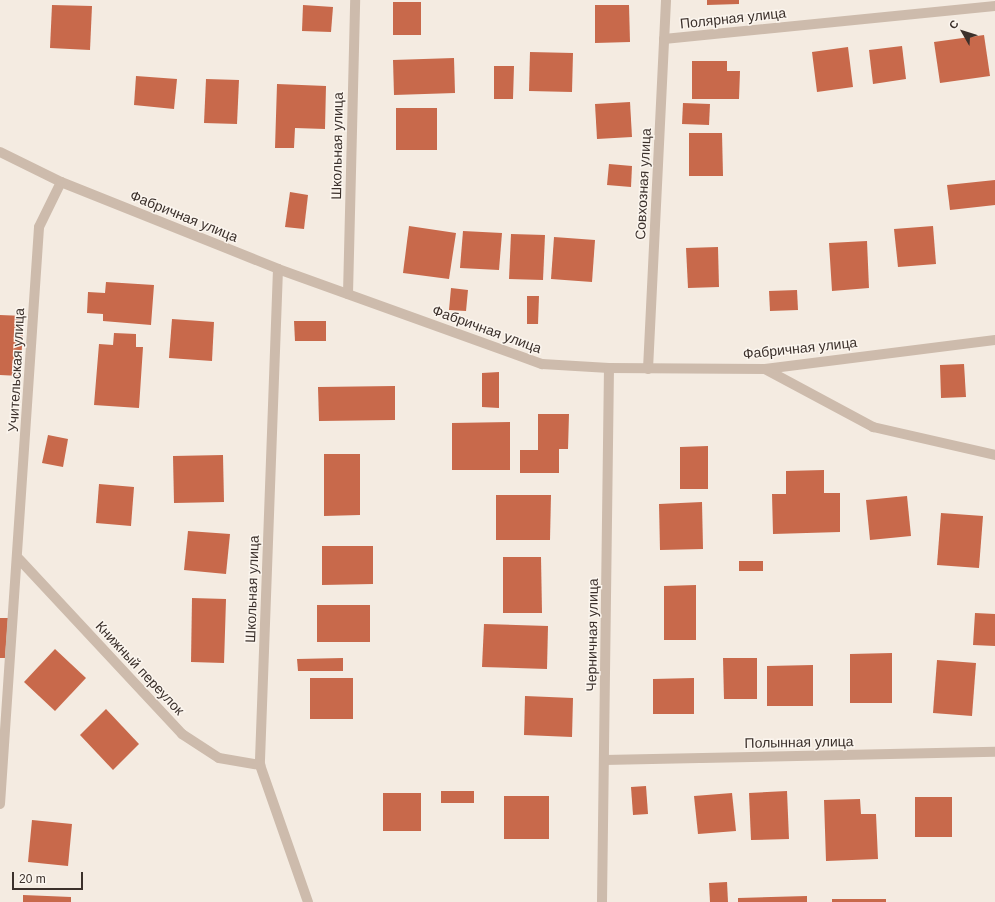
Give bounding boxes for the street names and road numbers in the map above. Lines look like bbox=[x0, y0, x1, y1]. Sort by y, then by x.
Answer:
street label: Полярная улица bbox=[679, 4, 787, 32]
street label: Школьная улица bbox=[328, 92, 346, 200]
street label: Совхозная улица bbox=[632, 128, 654, 240]
street label: Фабричная улица bbox=[128, 187, 240, 245]
street label: Фабричная улица bbox=[430, 301, 544, 357]
street label: Учительская улица bbox=[4, 308, 28, 432]
street label: Фабричная улица bbox=[742, 334, 858, 362]
street label: Школьная улица bbox=[242, 535, 262, 643]
street label: Черничная улица bbox=[583, 578, 601, 692]
street label: Книжный переулок bbox=[92, 618, 188, 718]
street label: Полынная улица bbox=[744, 733, 854, 751]

